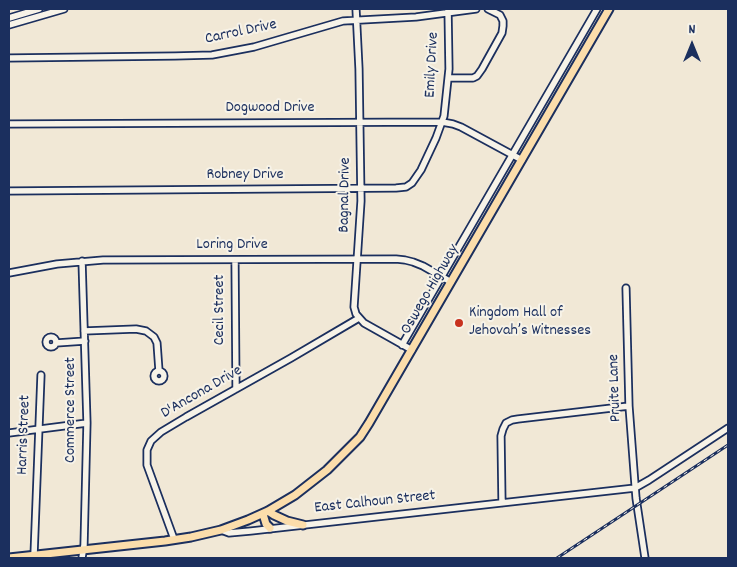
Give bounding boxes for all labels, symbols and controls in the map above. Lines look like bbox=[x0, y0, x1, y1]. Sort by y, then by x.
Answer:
street label: Carrol Drive bbox=[203, 16, 279, 50]
north arrow bbox=[667, 20, 717, 70]
text: N bbox=[689, 20, 695, 40]
street label: Emily Drive bbox=[422, 32, 444, 98]
street label: Dogwood Drive bbox=[226, 99, 314, 119]
street label: Bagnal Drive bbox=[336, 157, 356, 233]
street label: Robney Drive bbox=[206, 166, 284, 186]
street label: Loring Drive bbox=[196, 236, 268, 256]
street label: Oswego Highway bbox=[397, 242, 465, 338]
street label: Cecil Street bbox=[211, 275, 231, 345]
place label: Kingdom Hall of Jehovah’s Witnesses bbox=[469, 304, 591, 342]
marker: Kingdom Hall of Jehovah’s Witnesses bbox=[453, 317, 465, 329]
street label: Pruite Lane bbox=[605, 354, 627, 422]
street label: Commerce Street bbox=[62, 357, 82, 463]
street label: D'Ancona Drive bbox=[158, 362, 246, 424]
street label: Harris Street bbox=[14, 395, 36, 475]
street label: East Calhoun Street bbox=[314, 487, 436, 519]

